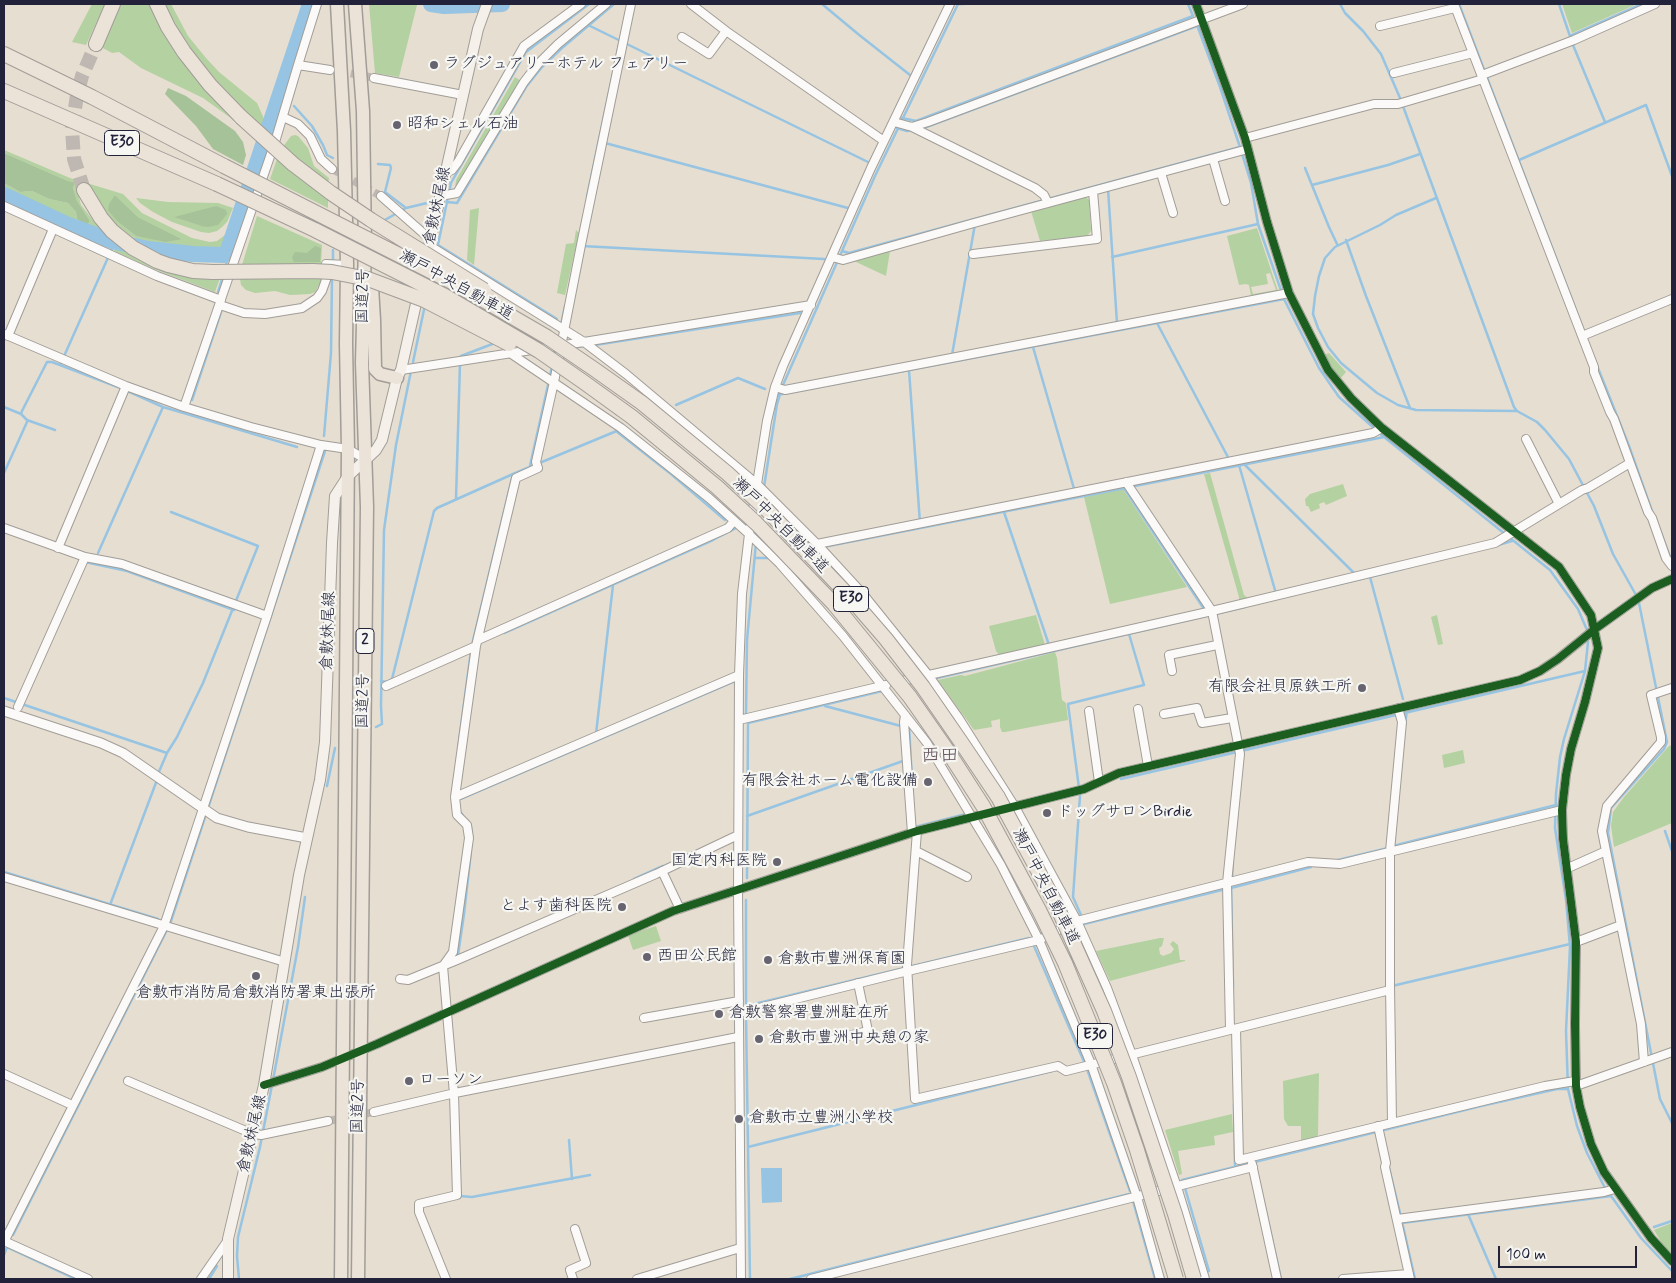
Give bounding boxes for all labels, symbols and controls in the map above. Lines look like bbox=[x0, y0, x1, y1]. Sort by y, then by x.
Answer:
place label: ラグジュアリーホテル フェアリー bbox=[444, 55, 688, 75]
marker: ラグジュアリーホテル フェアリー bbox=[428, 59, 440, 71]
place label: 昭和シェル石油 bbox=[407, 115, 519, 135]
marker: 昭和シェル石油 bbox=[391, 119, 403, 131]
road number: E30 bbox=[104, 130, 140, 156]
street label: 倉敷妹尾線 bbox=[420, 165, 456, 247]
street label: 瀬戸中央自動車道 bbox=[395, 247, 517, 325]
street label: 国道2号 bbox=[354, 268, 374, 324]
street label: 瀬戸中央自動車道 bbox=[728, 474, 832, 578]
road number: E30 bbox=[834, 586, 868, 612]
street label: 倉敷妹尾線 bbox=[318, 591, 340, 671]
road number: 2 bbox=[356, 628, 374, 654]
street label: 国道2号 bbox=[354, 673, 374, 729]
place label: 有限会社貝原鉄工所 bbox=[1208, 678, 1352, 698]
marker: 有限会社貝原鉄工所 bbox=[1356, 682, 1368, 694]
district label: 西田 bbox=[921, 746, 959, 768]
place label: 有限会社ホーム電化設備 bbox=[742, 772, 918, 792]
marker: 有限会社ホーム電化設備 bbox=[922, 776, 934, 788]
place label: ドッグサロンBirdie bbox=[1057, 803, 1193, 823]
marker: ドッグサロンBirdie bbox=[1041, 807, 1053, 819]
street label: 瀬戸中央自動車道 bbox=[1007, 826, 1083, 948]
place label: 国定内科医院 bbox=[671, 852, 767, 872]
marker: 国定内科医院 bbox=[771, 856, 783, 868]
place label: とよす歯科医院 bbox=[500, 897, 612, 917]
marker: とよす歯科医院 bbox=[616, 901, 628, 913]
place label: 西田公民館 bbox=[657, 947, 737, 967]
place label: 倉敷市豊洲保育園 bbox=[778, 950, 906, 970]
marker: 西田公民館 bbox=[641, 951, 653, 963]
marker: 倉敷市豊洲保育園 bbox=[762, 954, 774, 966]
marker: 倉敷市消防局倉敷消防署東出張所 bbox=[250, 970, 262, 982]
place label: 倉敷市消防局倉敷消防署東出張所 bbox=[136, 984, 376, 1004]
place label: 倉敷警察署豊洲駐在所 bbox=[729, 1004, 889, 1024]
marker: 倉敷警察署豊洲駐在所 bbox=[713, 1008, 725, 1020]
road number: E30 bbox=[1078, 1024, 1112, 1048]
place label: 倉敷市豊洲中央憩の家 bbox=[769, 1029, 929, 1049]
marker: 倉敷市豊洲中央憩の家 bbox=[753, 1033, 765, 1045]
place label: ローソン bbox=[419, 1071, 483, 1091]
marker: ローソン bbox=[403, 1075, 415, 1087]
street label: 国道2号 bbox=[349, 1078, 369, 1134]
street label: 倉敷妹尾線 bbox=[235, 1093, 271, 1175]
place label: 倉敷市立豊洲小学校 bbox=[749, 1109, 893, 1129]
marker: 倉敷市立豊洲小学校 bbox=[733, 1113, 745, 1125]
scale bar bbox=[1501, 1236, 1640, 1268]
text: 100 m bbox=[1506, 1245, 1546, 1265]

